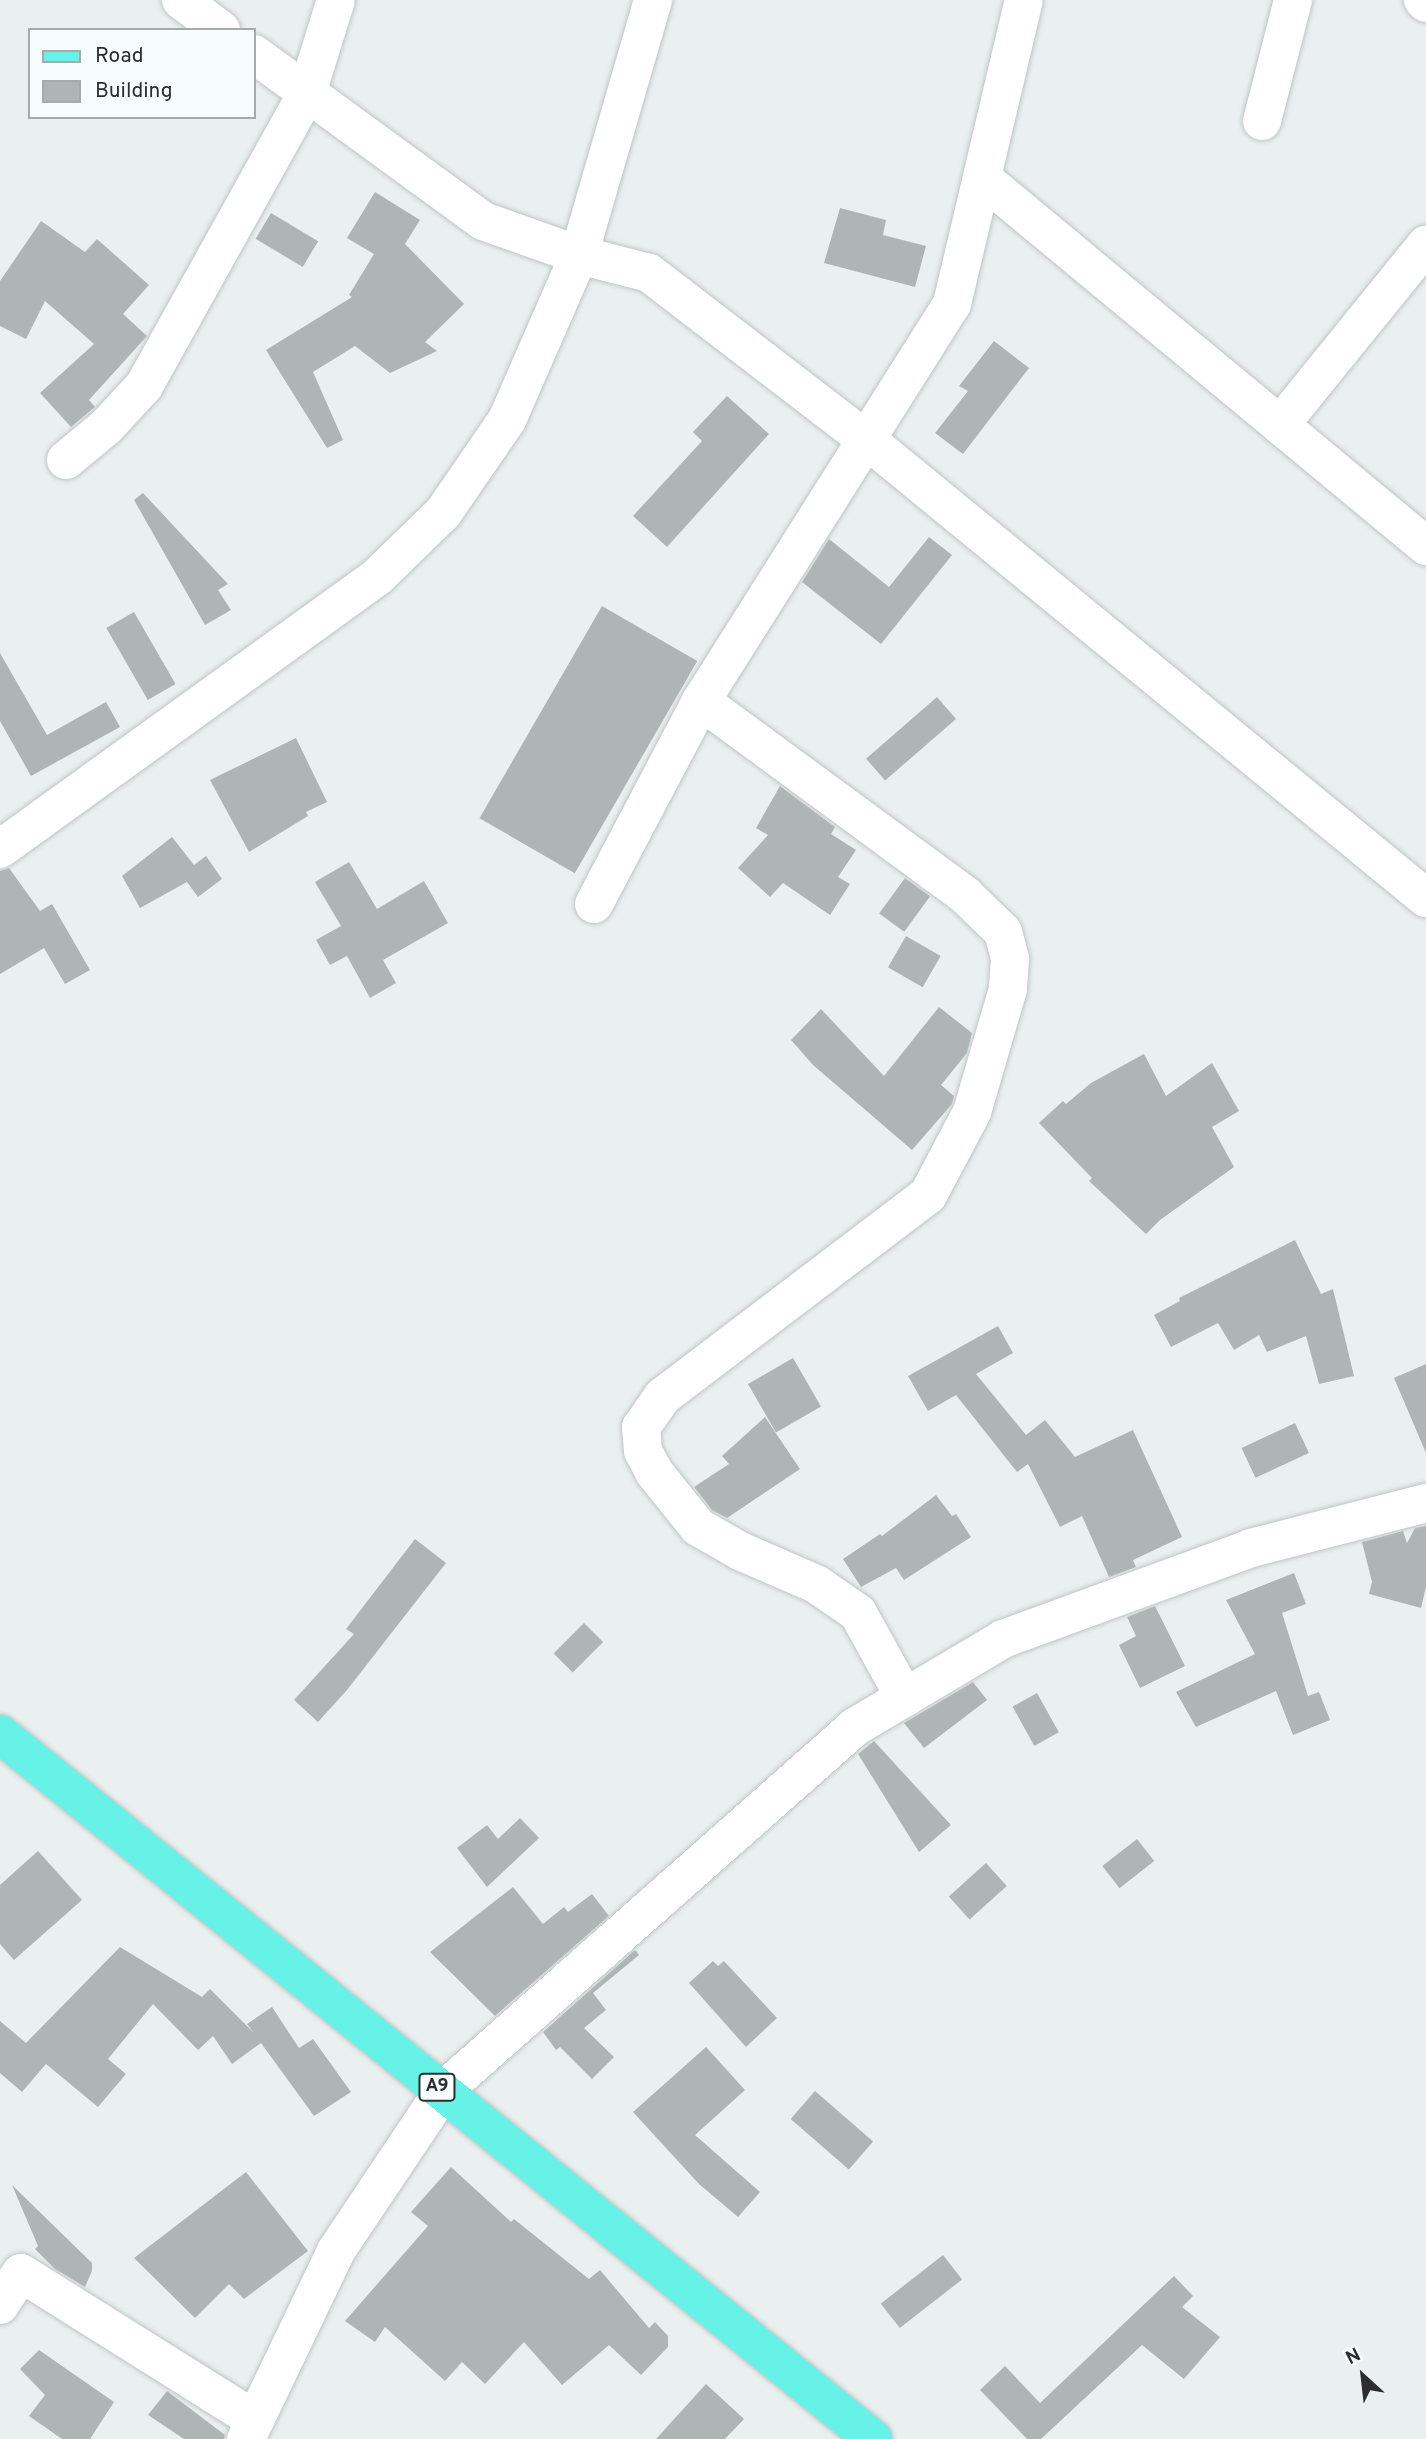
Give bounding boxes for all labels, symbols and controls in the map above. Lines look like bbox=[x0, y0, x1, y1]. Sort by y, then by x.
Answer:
legend bbox=[28, 28, 256, 119]
text: Road bbox=[95, 43, 144, 70]
text: Building bbox=[95, 78, 173, 105]
road number: A9 bbox=[418, 2073, 456, 2102]
north arrow bbox=[1328, 2341, 1398, 2411]
text: N bbox=[1342, 2343, 1365, 2371]

